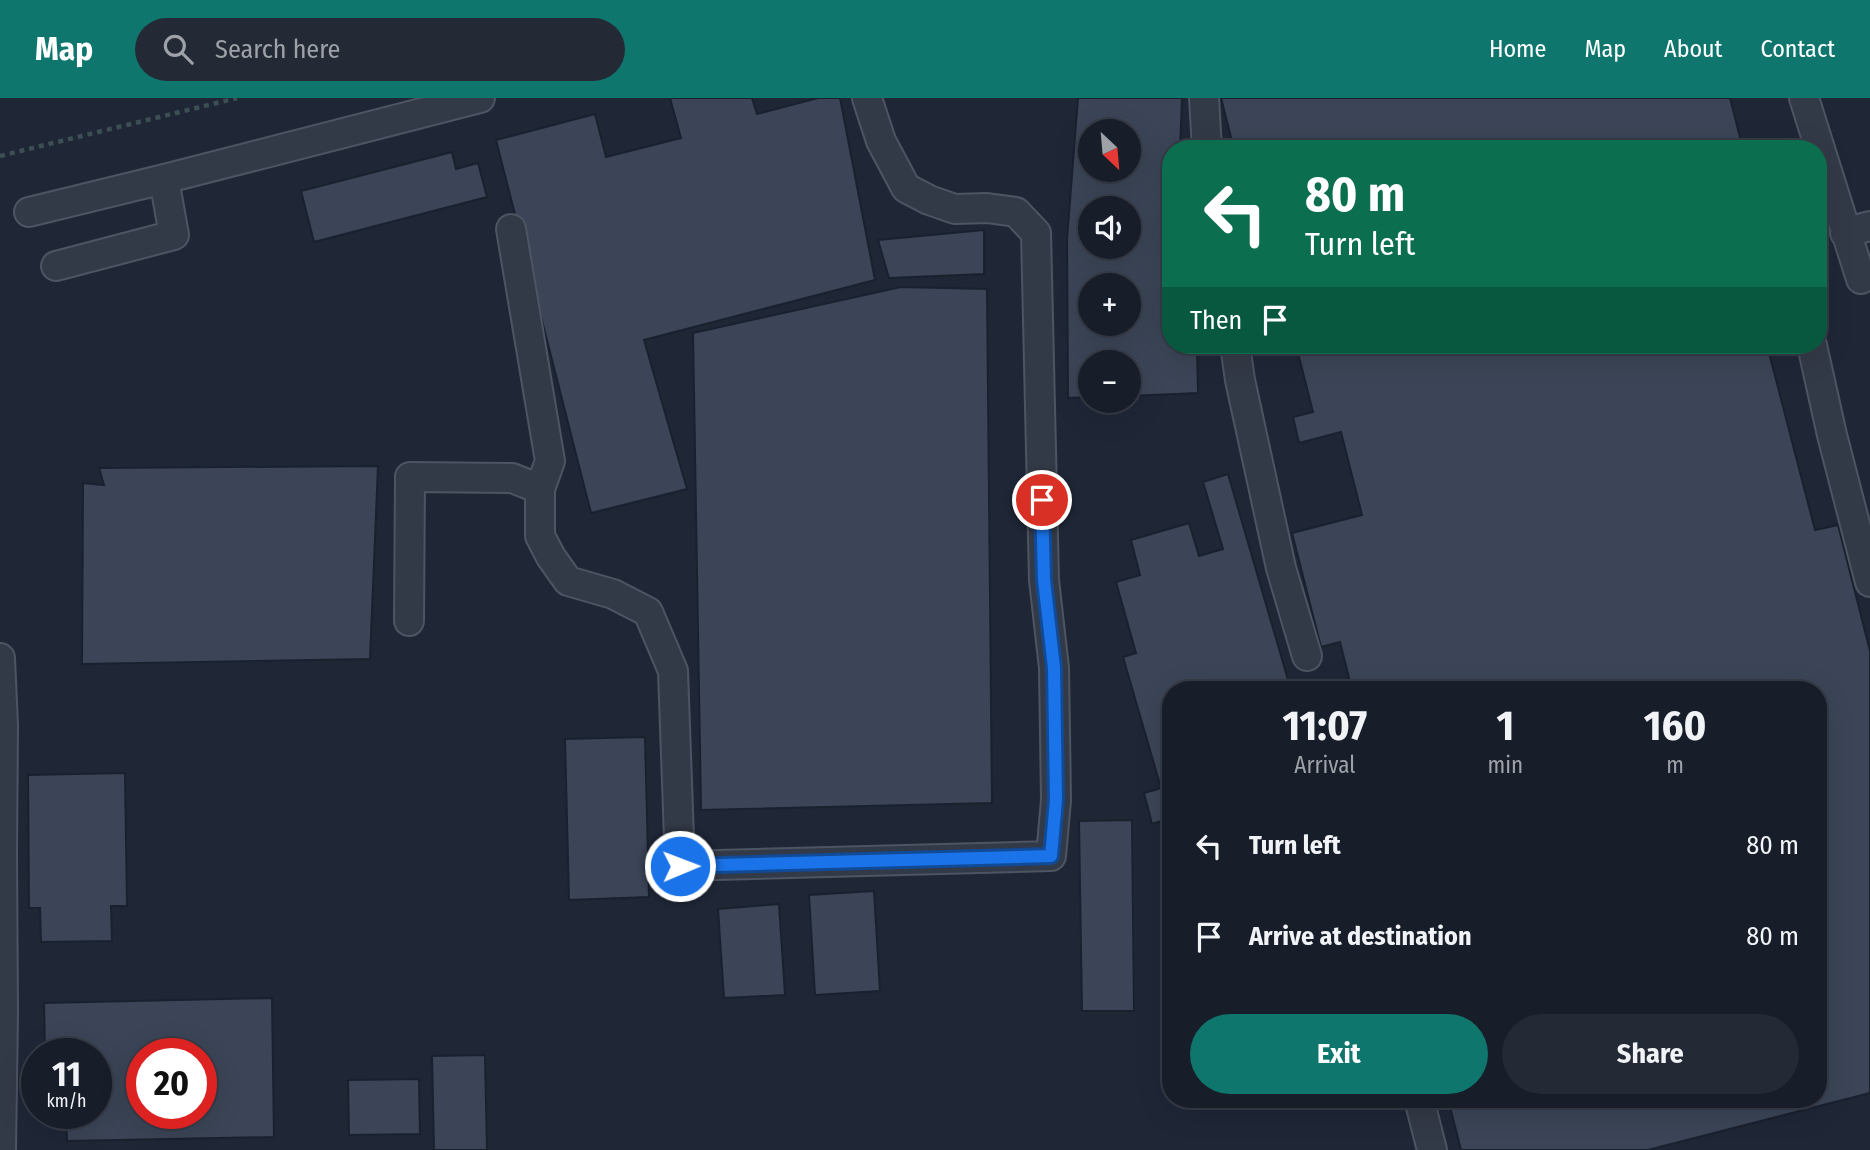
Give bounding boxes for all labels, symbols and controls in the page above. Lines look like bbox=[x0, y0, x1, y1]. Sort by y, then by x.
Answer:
search box bbox=[135, 18, 625, 81]
text: Map bbox=[35, 29, 93, 69]
icon: search bbox=[159, 30, 197, 68]
text: Search here bbox=[215, 34, 340, 65]
text: Home bbox=[1489, 35, 1546, 63]
text: Map bbox=[1584, 35, 1626, 63]
text: About bbox=[1664, 35, 1722, 63]
text: Contact bbox=[1760, 35, 1835, 63]
north arrow bbox=[1078, 119, 1141, 182]
map controls bbox=[1078, 119, 1141, 413]
text: 80 m bbox=[1305, 165, 1405, 224]
icon: left bbox=[1190, 168, 1281, 259]
button: sound bbox=[1078, 196, 1141, 259]
text: Turn left bbox=[1305, 225, 1415, 263]
button: + bbox=[1078, 273, 1141, 336]
icon: arrive bbox=[1256, 301, 1294, 339]
text: Then bbox=[1190, 305, 1242, 336]
button: − bbox=[1078, 350, 1141, 413]
pin bbox=[1012, 470, 1072, 530]
icon: arrive bbox=[1023, 481, 1061, 519]
text: 11:07 bbox=[1283, 701, 1367, 751]
text: 1 bbox=[1497, 701, 1514, 751]
text: 160 bbox=[1644, 701, 1706, 751]
text: Arrival bbox=[1294, 751, 1355, 779]
text: min bbox=[1488, 751, 1523, 779]
text: m bbox=[1666, 751, 1684, 779]
icon: left bbox=[1190, 827, 1228, 865]
position arrow bbox=[643, 829, 717, 903]
text: Turn left bbox=[1249, 830, 1341, 861]
text: 80 m bbox=[1746, 830, 1799, 861]
icon: arrive bbox=[1190, 918, 1228, 956]
text: Arrive at destination bbox=[1249, 921, 1472, 952]
text: 80 m bbox=[1746, 921, 1799, 952]
button: Exit bbox=[1190, 1014, 1488, 1094]
button: Share bbox=[1502, 1014, 1799, 1094]
speed limit sign: 20 bbox=[126, 1038, 217, 1129]
text: 11 bbox=[52, 1053, 81, 1095]
text: km/h bbox=[46, 1090, 87, 1112]

